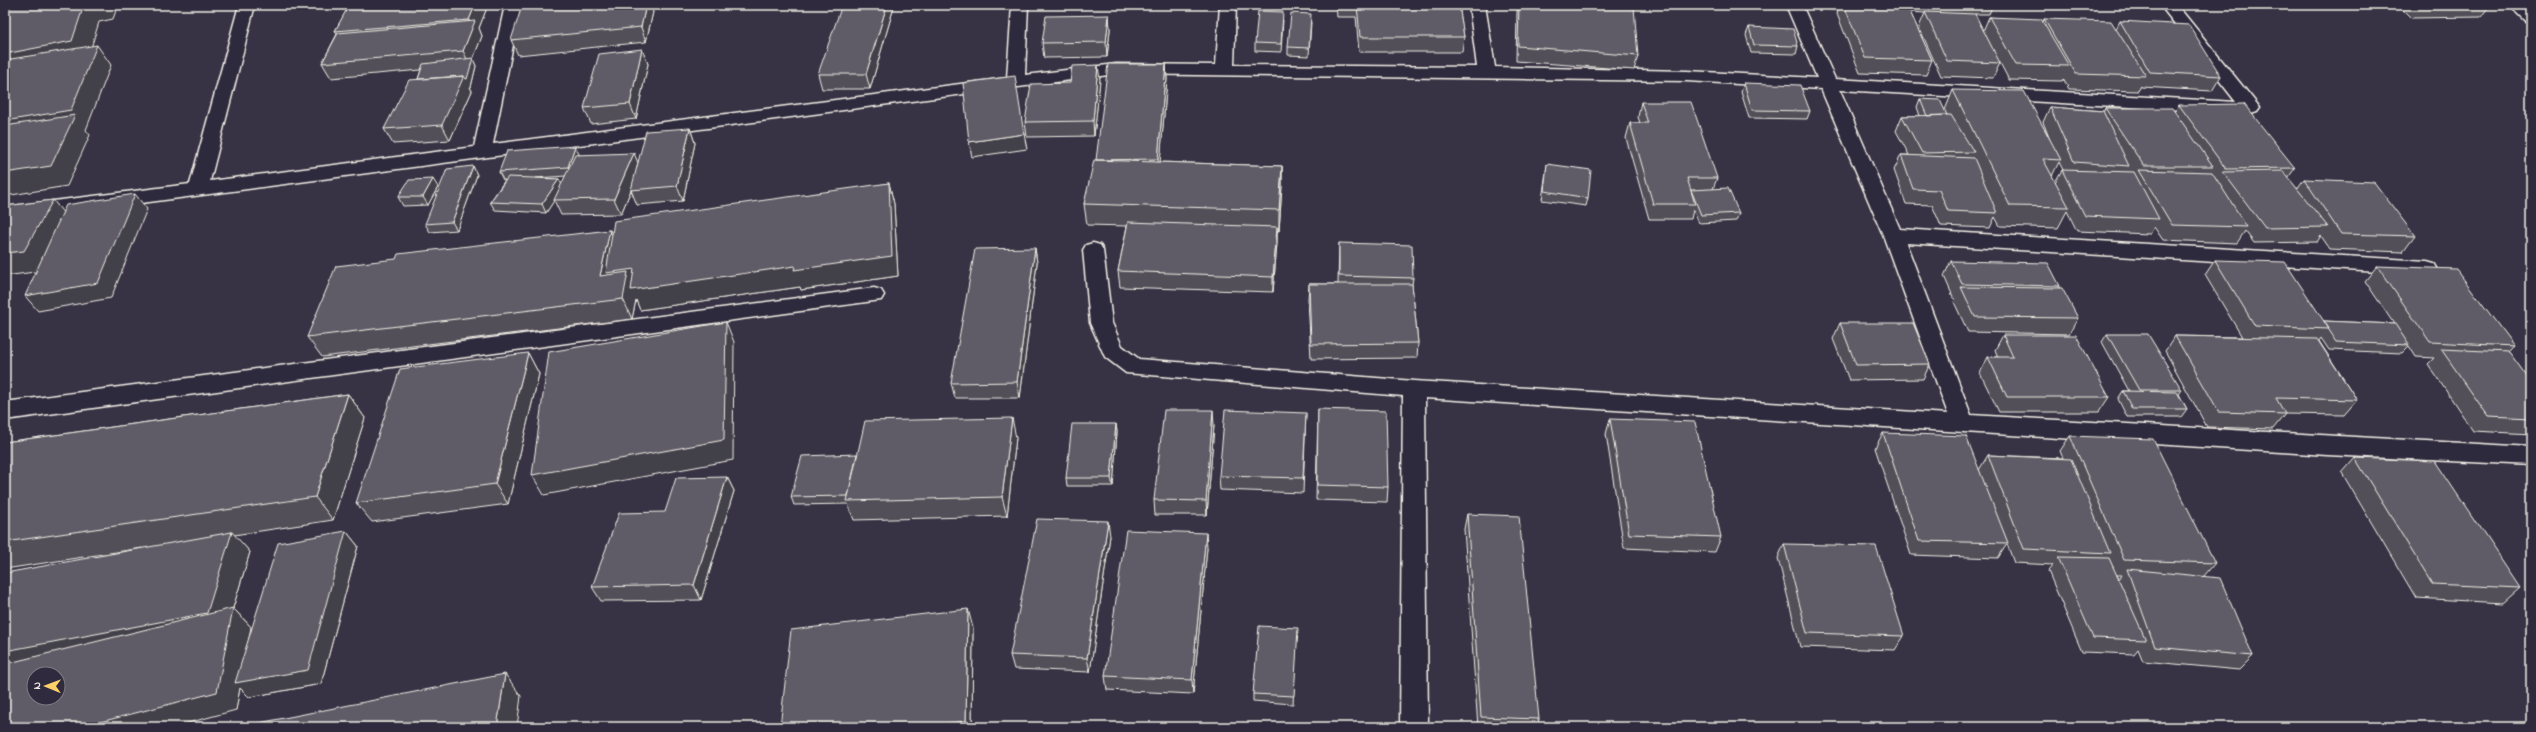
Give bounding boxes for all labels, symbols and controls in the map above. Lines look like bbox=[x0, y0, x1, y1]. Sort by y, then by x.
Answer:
north arrow bbox=[26, 666, 66, 706]
text: N bbox=[29, 682, 45, 690]

